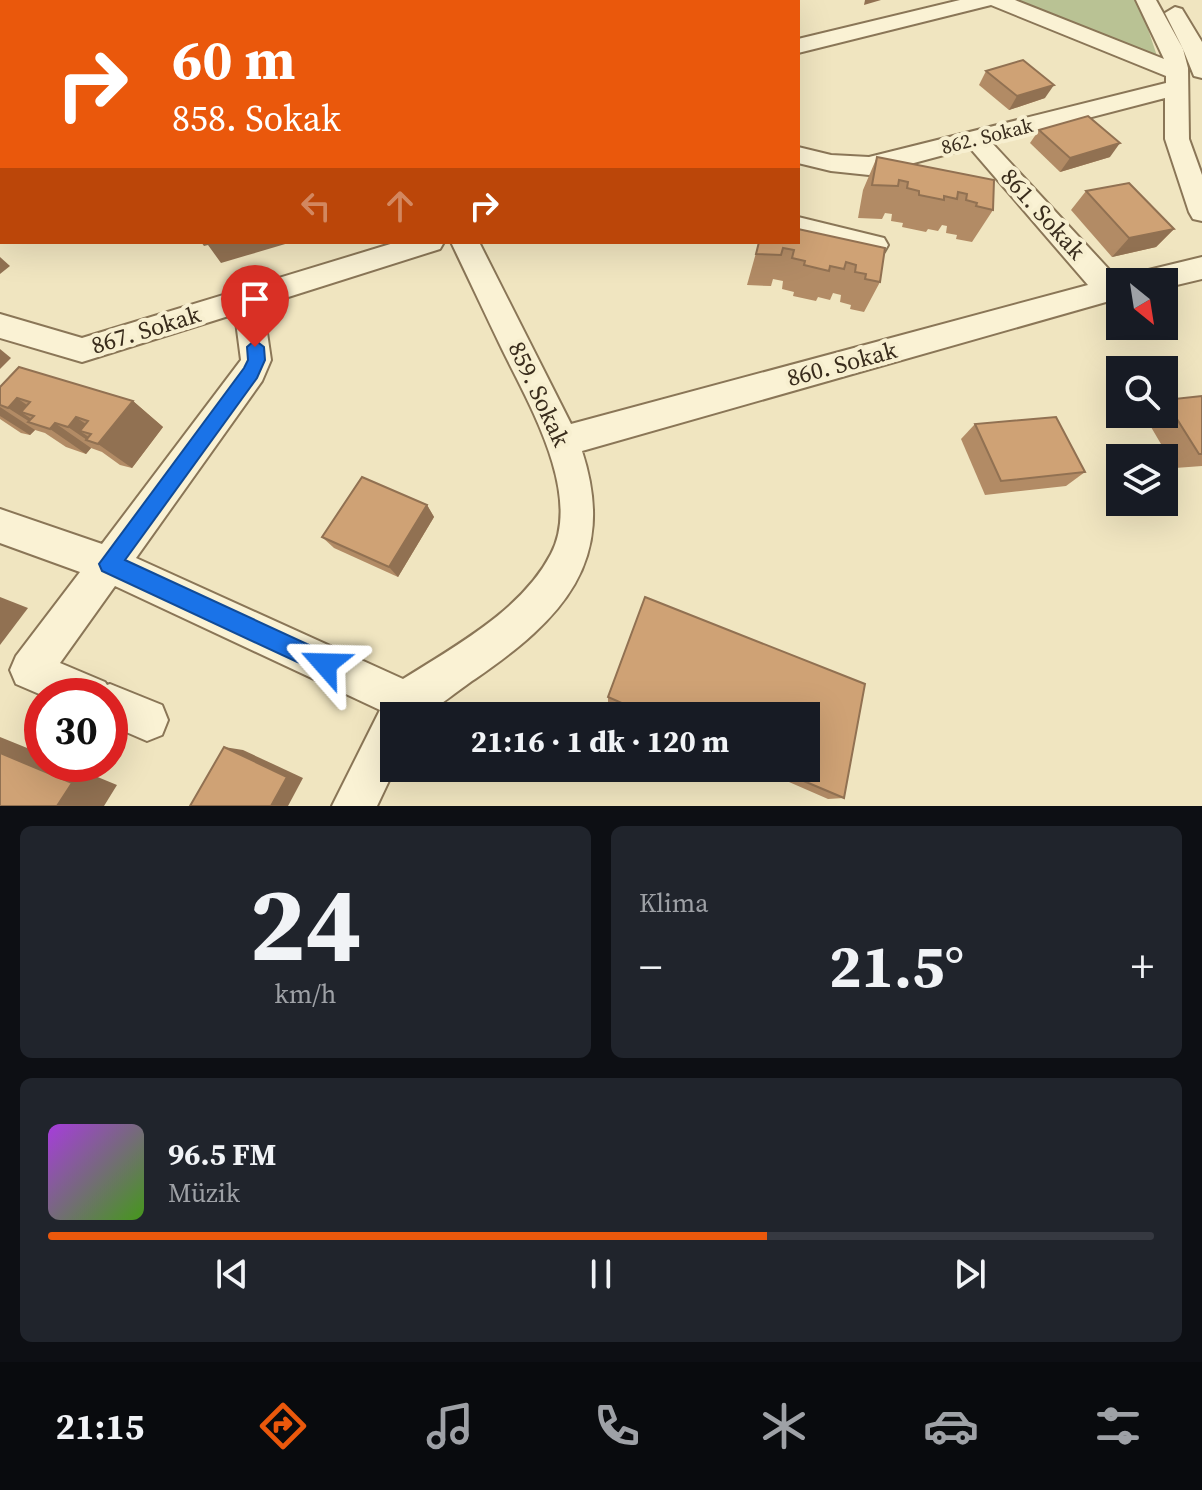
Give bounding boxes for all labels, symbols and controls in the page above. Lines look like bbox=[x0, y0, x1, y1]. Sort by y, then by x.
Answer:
text: 60 m bbox=[172, 21, 295, 98]
icon: right bbox=[40, 32, 144, 136]
text: 858. Sokak bbox=[172, 94, 341, 143]
street label: 862. Sokak bbox=[938, 111, 1036, 161]
street label: 861. Sokak bbox=[993, 161, 1094, 267]
icon: left bbox=[294, 184, 338, 228]
icon: ahead bbox=[378, 184, 422, 228]
icon: right bbox=[462, 184, 506, 228]
pin bbox=[221, 265, 289, 347]
north arrow bbox=[1106, 268, 1178, 340]
map controls bbox=[1106, 268, 1178, 516]
icon: arrive bbox=[233, 277, 277, 321]
street label: 867. Sokak bbox=[87, 297, 205, 362]
street label: 860. Sokak bbox=[783, 333, 901, 394]
street label: 859. Sokak bbox=[501, 336, 579, 453]
button: search bbox=[1106, 356, 1178, 428]
button: layers bbox=[1106, 444, 1178, 516]
position arrow bbox=[283, 622, 367, 706]
speed limit sign: 30 bbox=[24, 678, 128, 782]
text: 21:16 · 1 dk · 120 m bbox=[471, 721, 729, 762]
text: 24 bbox=[249, 852, 362, 995]
text: Klima bbox=[639, 885, 709, 921]
text: 21.5° bbox=[829, 925, 964, 1007]
text: − bbox=[639, 936, 662, 997]
text: + bbox=[1131, 936, 1154, 997]
text: km/h bbox=[275, 976, 336, 1012]
text: 96.5 FM bbox=[168, 1134, 276, 1175]
text: Müzik bbox=[168, 1175, 240, 1211]
icon: previous bbox=[210, 1252, 254, 1296]
icon: pause bbox=[579, 1252, 623, 1296]
icon: next bbox=[948, 1252, 992, 1296]
icon: directions bbox=[255, 1398, 311, 1454]
icon: music bbox=[422, 1398, 478, 1454]
icon: phone bbox=[589, 1398, 645, 1454]
icon: climate bbox=[756, 1398, 812, 1454]
icon: car bbox=[923, 1398, 979, 1454]
icon: filters bbox=[1090, 1398, 1146, 1454]
text: 21:15 bbox=[56, 1402, 144, 1451]

